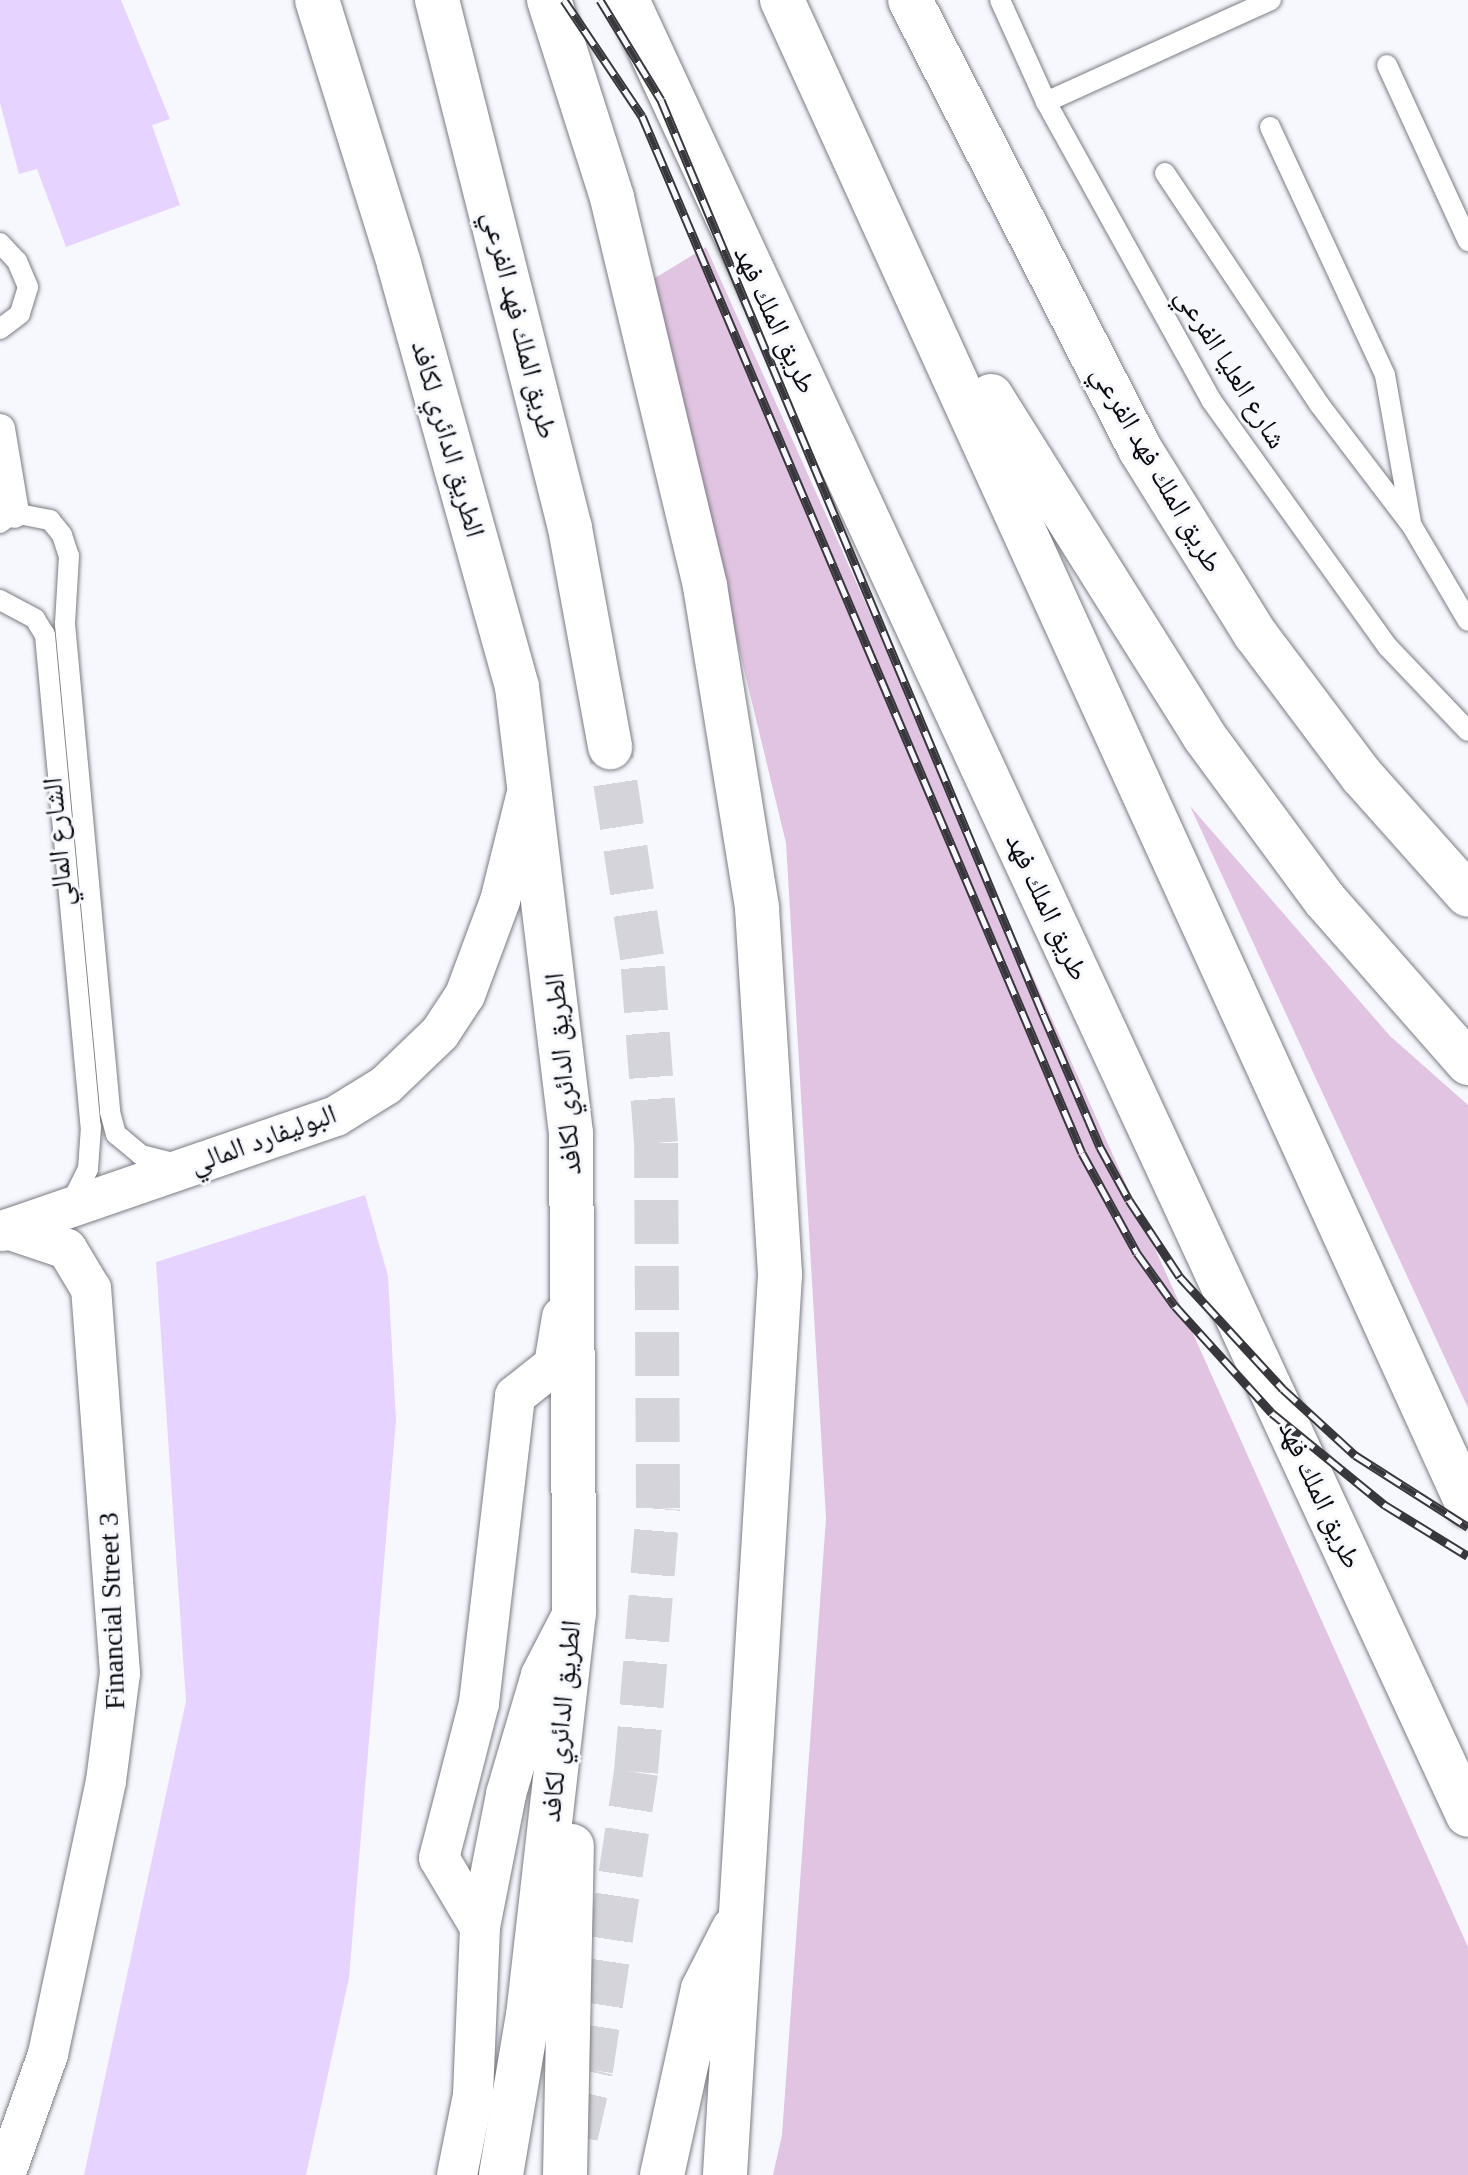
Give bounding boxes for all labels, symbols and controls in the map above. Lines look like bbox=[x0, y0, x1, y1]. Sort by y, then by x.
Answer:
street label: طريق الملك فهد الفرعي bbox=[475, 207, 565, 443]
street label: طريق الملك فهد bbox=[726, 241, 824, 399]
street label: شارع العليا الفرعي bbox=[1168, 281, 1294, 455]
street label: الطريق الدائري لكافد bbox=[404, 337, 492, 541]
street label: طريق الملك فهد الفرعي bbox=[1084, 359, 1230, 579]
street label: الشارع المالي bbox=[36, 776, 80, 908]
street label: طريق الملك فهد bbox=[998, 828, 1096, 986]
street label: الطريق الدائري لكافد bbox=[537, 971, 589, 1177]
street label: البوليفارد المالي bbox=[185, 1097, 341, 1181]
street label: طريق الملك فهد bbox=[1271, 1416, 1369, 1574]
street label: Financial Street 3 bbox=[92, 1512, 132, 1710]
street label: الطريق الدائري لكافد bbox=[534, 1618, 588, 1824]

